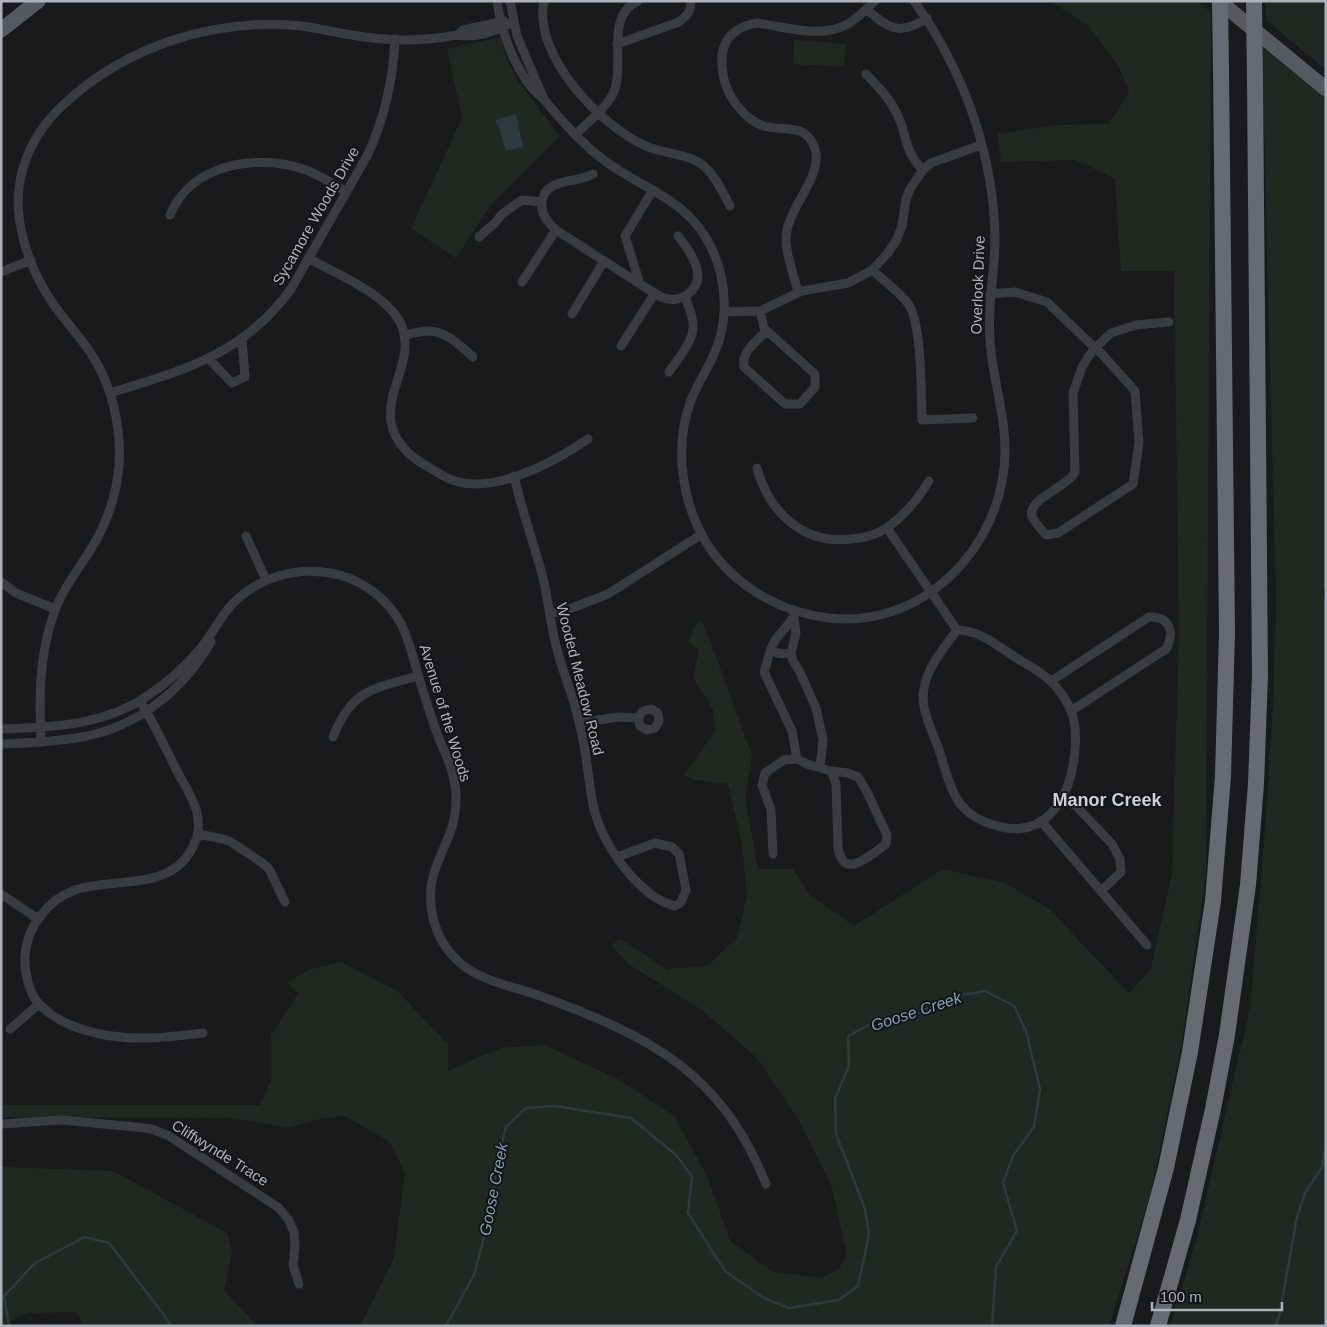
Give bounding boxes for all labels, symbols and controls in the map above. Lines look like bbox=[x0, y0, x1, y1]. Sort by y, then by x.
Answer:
street label: Sycamore Woods Drive bbox=[269, 143, 362, 288]
street label: Overlook Drive bbox=[967, 235, 988, 335]
street label: Wooded Meadow Road bbox=[553, 601, 608, 757]
street label: Avenue of the Woods bbox=[416, 642, 474, 784]
district label: Manor Creek bbox=[1052, 790, 1163, 810]
water label: Goose Creek bbox=[869, 989, 965, 1034]
street label: Cliffwynde Trace bbox=[169, 1116, 272, 1189]
water label: Goose Creek bbox=[476, 1140, 511, 1237]
scale bar bbox=[1152, 1280, 1282, 1312]
text: 100 m bbox=[1160, 1288, 1202, 1305]

